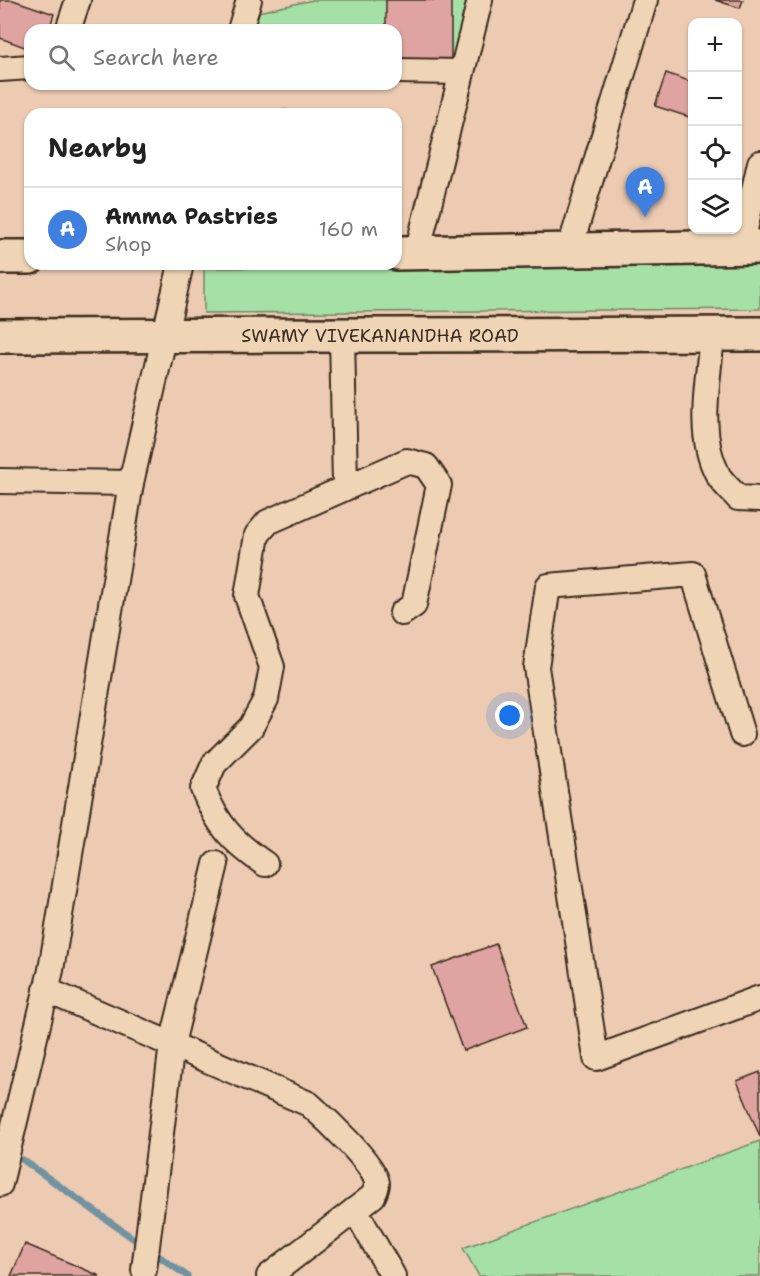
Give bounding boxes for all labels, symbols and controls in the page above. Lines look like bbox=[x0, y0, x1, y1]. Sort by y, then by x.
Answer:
map controls bbox=[688, 18, 742, 234]
button: + bbox=[688, 18, 742, 72]
search box bbox=[24, 24, 402, 90]
icon: search bbox=[45, 41, 78, 74]
text: Search here bbox=[93, 43, 219, 72]
button: − bbox=[688, 72, 742, 126]
button: locate bbox=[688, 126, 742, 180]
text: Nearby bbox=[48, 130, 147, 165]
pin: A bbox=[626, 168, 664, 217]
button: layers bbox=[688, 180, 742, 234]
text: Amma Pastries bbox=[105, 202, 278, 231]
text: A bbox=[60, 216, 75, 242]
text: 160 m bbox=[319, 216, 378, 242]
text: Shop bbox=[105, 231, 152, 257]
street label: SWAMY VIVEKANANDHA ROAD bbox=[241, 324, 519, 348]
your location bbox=[495, 701, 524, 730]

